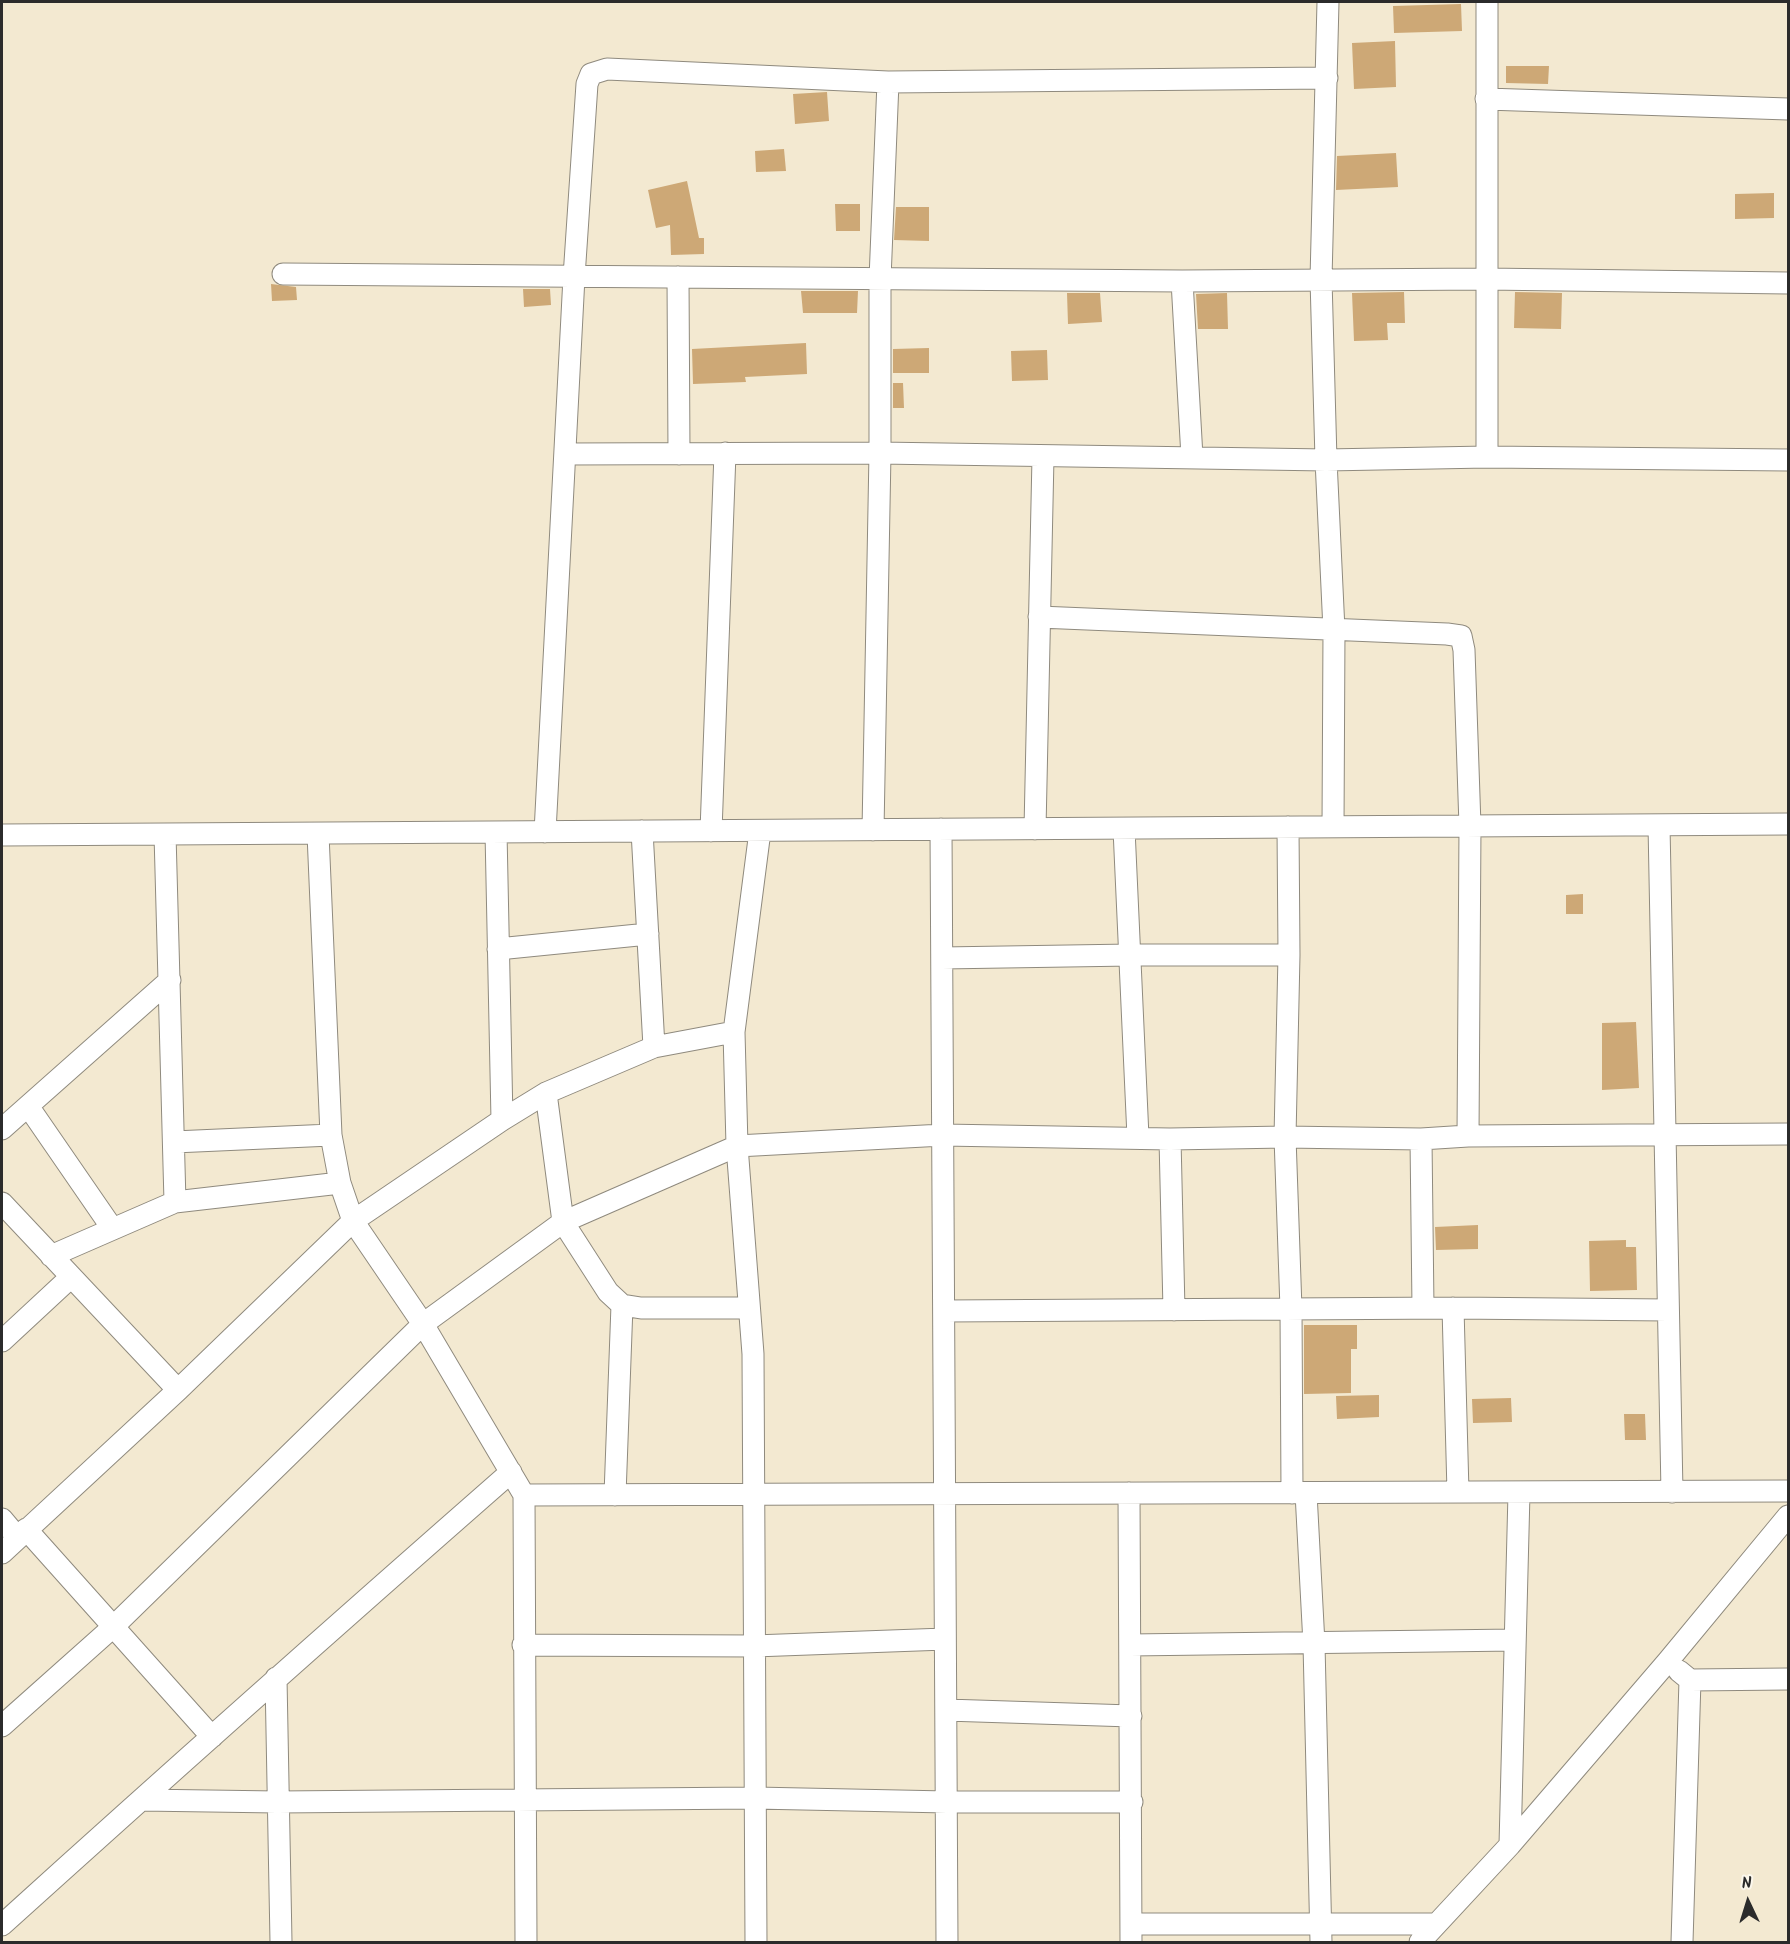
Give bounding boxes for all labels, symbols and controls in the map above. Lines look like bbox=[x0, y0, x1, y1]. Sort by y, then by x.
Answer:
text: N bbox=[1741, 1871, 1753, 1896]
north arrow bbox=[1718, 1872, 1778, 1932]

